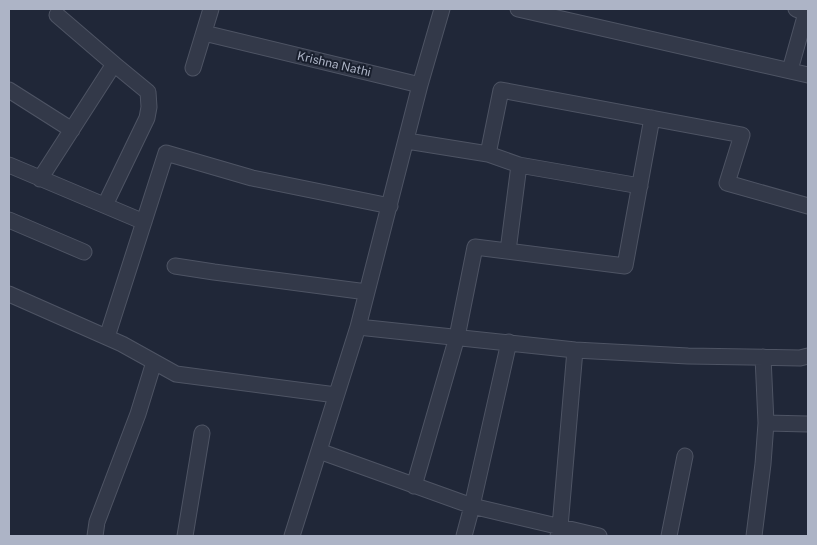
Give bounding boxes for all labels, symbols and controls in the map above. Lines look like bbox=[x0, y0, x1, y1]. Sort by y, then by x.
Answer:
street label: Krishna Nathi bbox=[296, 49, 372, 79]

